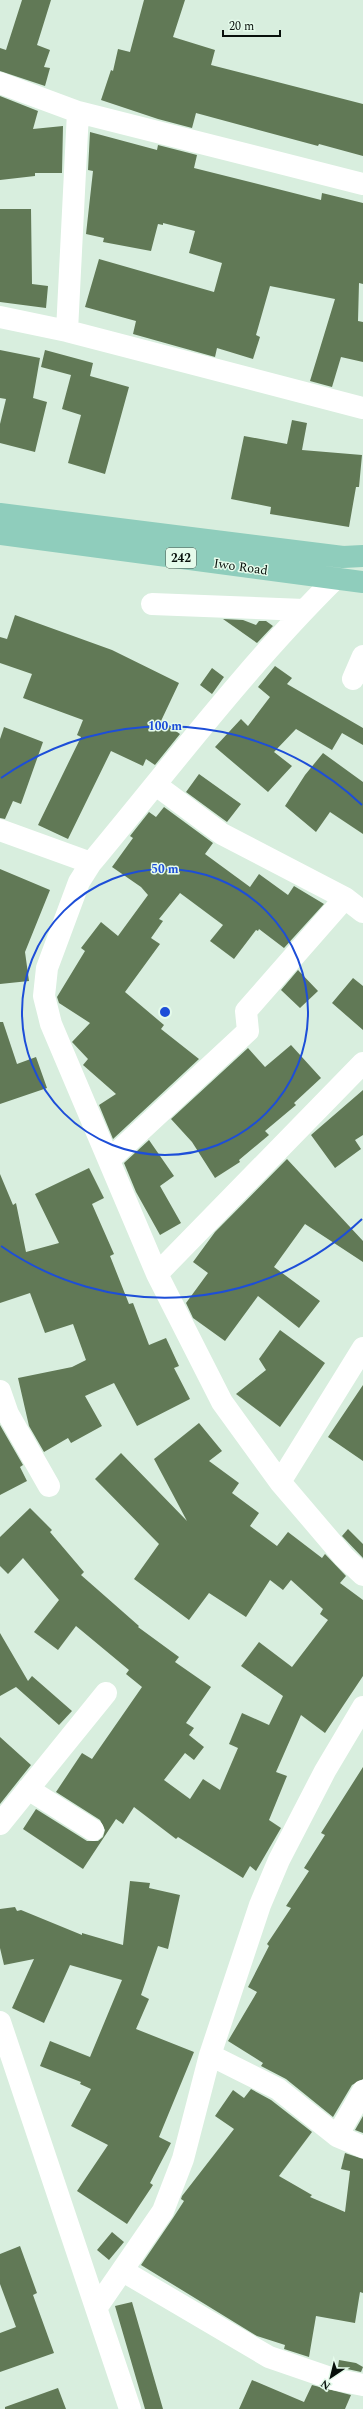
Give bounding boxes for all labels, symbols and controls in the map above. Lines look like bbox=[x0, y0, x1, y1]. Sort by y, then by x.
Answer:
scale bar bbox=[223, 12, 280, 38]
text: 20 m bbox=[229, 17, 254, 36]
road number: 242 bbox=[166, 548, 196, 568]
street label: Iwo Road bbox=[213, 553, 269, 581]
text: 100 m bbox=[148, 717, 182, 736]
text: 50 m bbox=[151, 860, 179, 879]
centre of rings bbox=[158, 1005, 172, 1019]
north arrow bbox=[311, 2357, 351, 2397]
text: N bbox=[317, 2375, 334, 2394]

